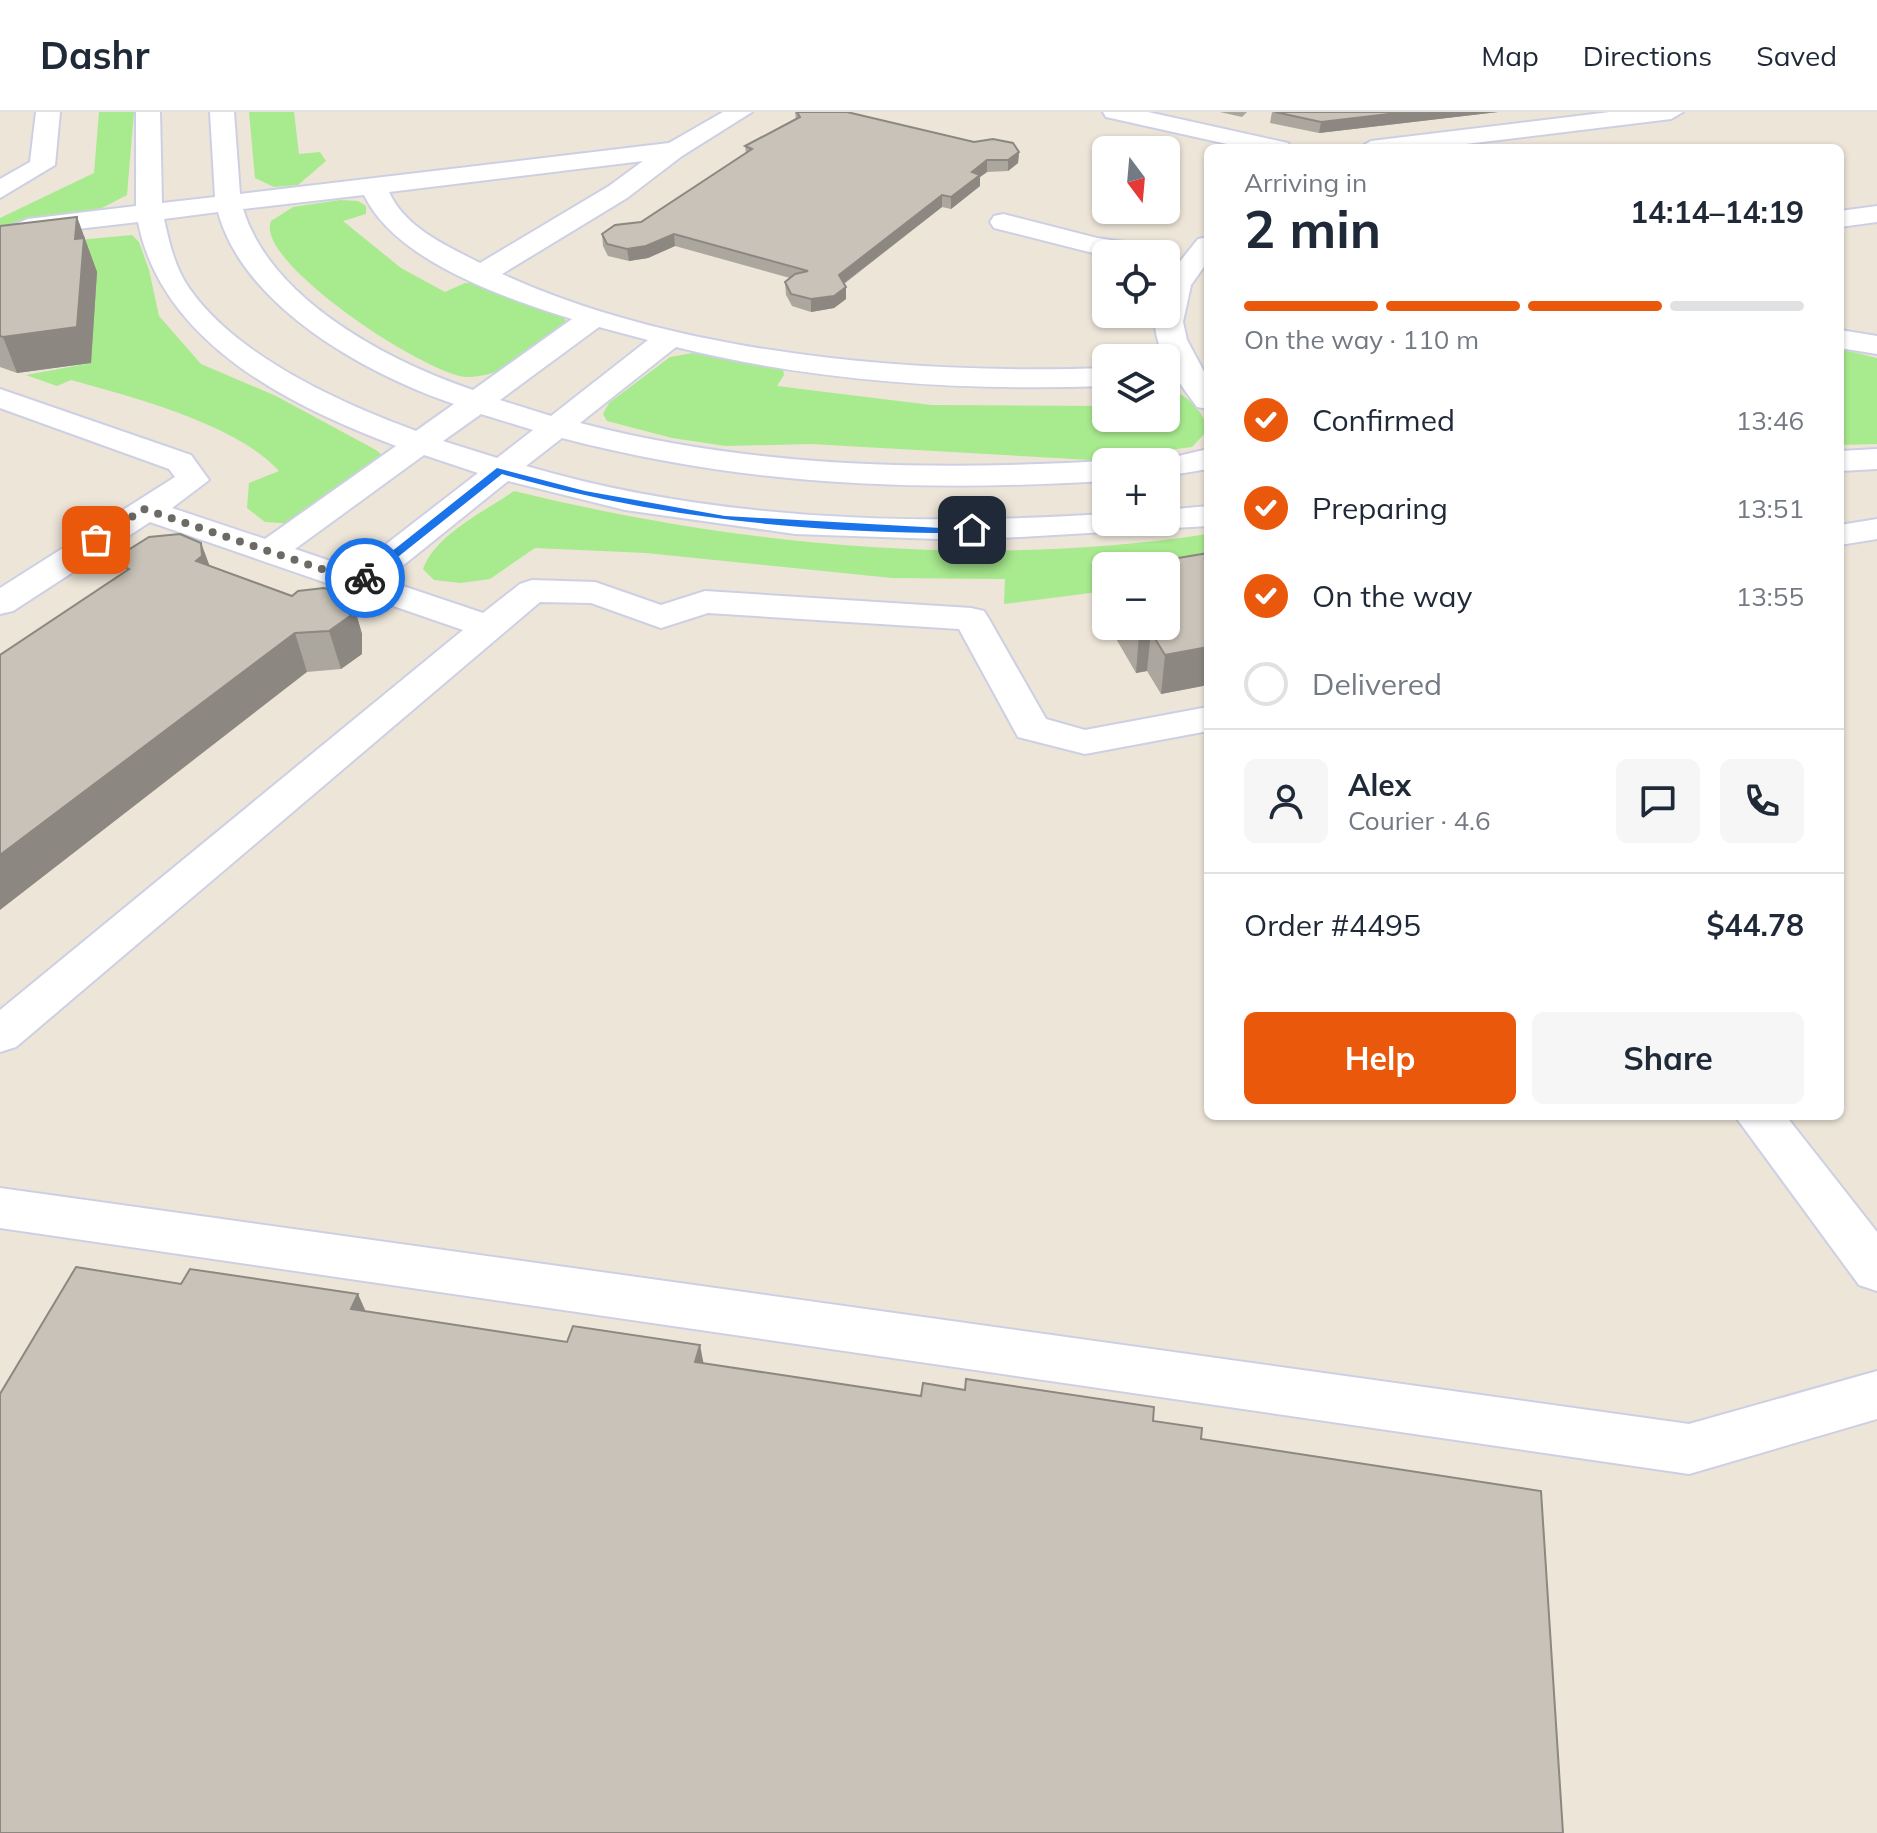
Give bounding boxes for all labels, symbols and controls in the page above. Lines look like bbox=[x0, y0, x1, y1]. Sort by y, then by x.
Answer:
text: Dashr bbox=[40, 31, 149, 79]
text: Map bbox=[1481, 38, 1539, 73]
text: Directions bbox=[1583, 38, 1712, 73]
text: Saved bbox=[1756, 38, 1837, 73]
north arrow bbox=[1092, 136, 1180, 224]
map controls bbox=[1092, 136, 1180, 640]
text: Arriving in bbox=[1244, 166, 1367, 199]
text: 14:14–14:19 bbox=[1630, 193, 1804, 231]
text: 2 min bbox=[1244, 196, 1381, 261]
button: locate bbox=[1092, 240, 1180, 328]
text: On the way · 110 m bbox=[1244, 323, 1479, 356]
button: layers bbox=[1092, 344, 1180, 432]
icon: check bbox=[1244, 398, 1288, 442]
text: Confirmed bbox=[1312, 401, 1455, 439]
text: 13:46 bbox=[1736, 404, 1804, 437]
button: + bbox=[1092, 448, 1180, 536]
icon: check bbox=[1244, 486, 1288, 530]
text: Preparing bbox=[1312, 489, 1448, 527]
text: 13:51 bbox=[1736, 492, 1804, 525]
pin bbox=[938, 496, 1006, 564]
pin bbox=[62, 506, 130, 574]
icon: home bbox=[950, 508, 994, 552]
icon: bag bbox=[74, 518, 118, 562]
courier bbox=[325, 538, 405, 618]
button: − bbox=[1092, 552, 1180, 640]
icon: bike bbox=[343, 556, 387, 600]
icon: check bbox=[1244, 574, 1288, 618]
text: On the way bbox=[1312, 577, 1472, 615]
text: 13:55 bbox=[1736, 580, 1804, 613]
text: Delivered bbox=[1312, 665, 1442, 703]
button: person bbox=[1244, 759, 1328, 843]
button: chat bbox=[1616, 759, 1700, 843]
button: phone bbox=[1720, 759, 1804, 843]
text: Alex bbox=[1348, 766, 1411, 804]
text: Courier · 4.6 bbox=[1348, 804, 1491, 837]
text: Order #4495 bbox=[1244, 906, 1421, 944]
text: $44.78 bbox=[1707, 906, 1804, 944]
button: Help bbox=[1244, 1012, 1516, 1104]
button: Share bbox=[1532, 1012, 1804, 1104]

